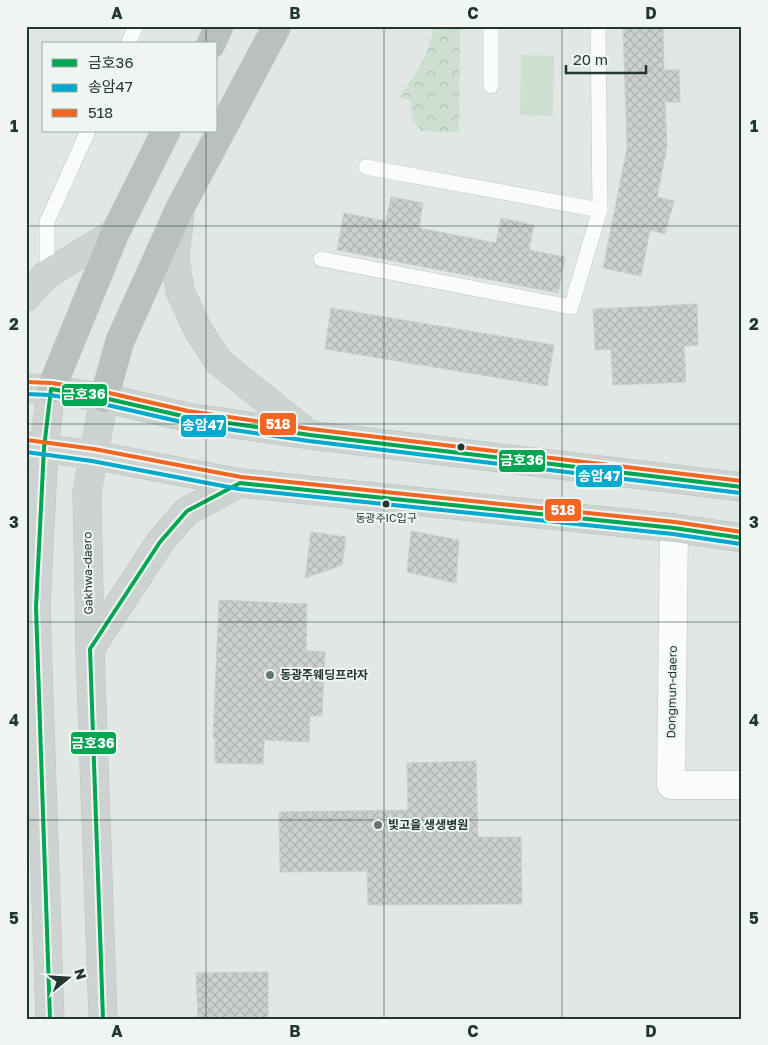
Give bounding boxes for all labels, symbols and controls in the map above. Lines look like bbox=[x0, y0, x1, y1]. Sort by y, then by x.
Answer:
text: A bbox=[111, 3, 123, 23]
text: B bbox=[289, 3, 301, 23]
text: C bbox=[467, 3, 479, 23]
text: D bbox=[645, 3, 657, 23]
legend bbox=[42, 42, 218, 132]
scale bar bbox=[566, 42, 646, 74]
text: 20 m bbox=[573, 50, 608, 68]
text: 금호36 bbox=[88, 53, 133, 71]
text: 송암47 bbox=[88, 77, 133, 95]
text: 518 bbox=[88, 103, 113, 121]
text: 1 bbox=[10, 116, 18, 136]
text: 1 bbox=[750, 116, 758, 136]
text: 2 bbox=[9, 314, 19, 334]
text: 2 bbox=[749, 314, 759, 334]
line badge: 금호36 bbox=[61, 383, 108, 407]
text: 금호36 bbox=[62, 385, 106, 402]
line badge: 518 bbox=[259, 412, 297, 436]
line badge: 송암47 bbox=[180, 414, 227, 438]
text: 518 bbox=[266, 415, 290, 432]
text: 송암47 bbox=[182, 416, 224, 433]
unlabelled marker bbox=[456, 442, 466, 452]
line badge: 금호36 bbox=[498, 449, 546, 473]
text: 금호36 bbox=[500, 451, 544, 468]
line badge: 송암47 bbox=[575, 464, 623, 488]
text: 송암47 bbox=[578, 467, 620, 484]
line badge: 518 bbox=[544, 498, 582, 522]
marker: 동광주IC입구 bbox=[381, 499, 391, 509]
text: 518 bbox=[551, 501, 575, 518]
place label: 동광주IC입구 bbox=[355, 511, 417, 524]
text: 3 bbox=[9, 512, 19, 532]
text: 3 bbox=[749, 512, 759, 532]
street label: Gakhwa-daero bbox=[79, 531, 96, 615]
street label: Dongmun-daero bbox=[663, 645, 680, 739]
place label: 동광주웨딩프라자 bbox=[280, 667, 368, 682]
marker: 동광주웨딩프라자 bbox=[264, 669, 276, 681]
text: 4 bbox=[9, 710, 19, 730]
text: 4 bbox=[749, 710, 759, 730]
line badge: 금호36 bbox=[70, 731, 117, 755]
text: 금호36 bbox=[71, 734, 115, 751]
place label: 빛고을 생생병원 bbox=[388, 817, 468, 832]
marker: 빛고을 생생병원 bbox=[372, 819, 384, 831]
text: 5 bbox=[9, 908, 19, 928]
text: 5 bbox=[749, 908, 759, 928]
north arrow bbox=[42, 952, 92, 1002]
text: N bbox=[71, 966, 91, 982]
text: A bbox=[111, 1021, 123, 1041]
text: B bbox=[289, 1021, 301, 1041]
text: C bbox=[467, 1021, 479, 1041]
text: D bbox=[645, 1021, 657, 1041]

